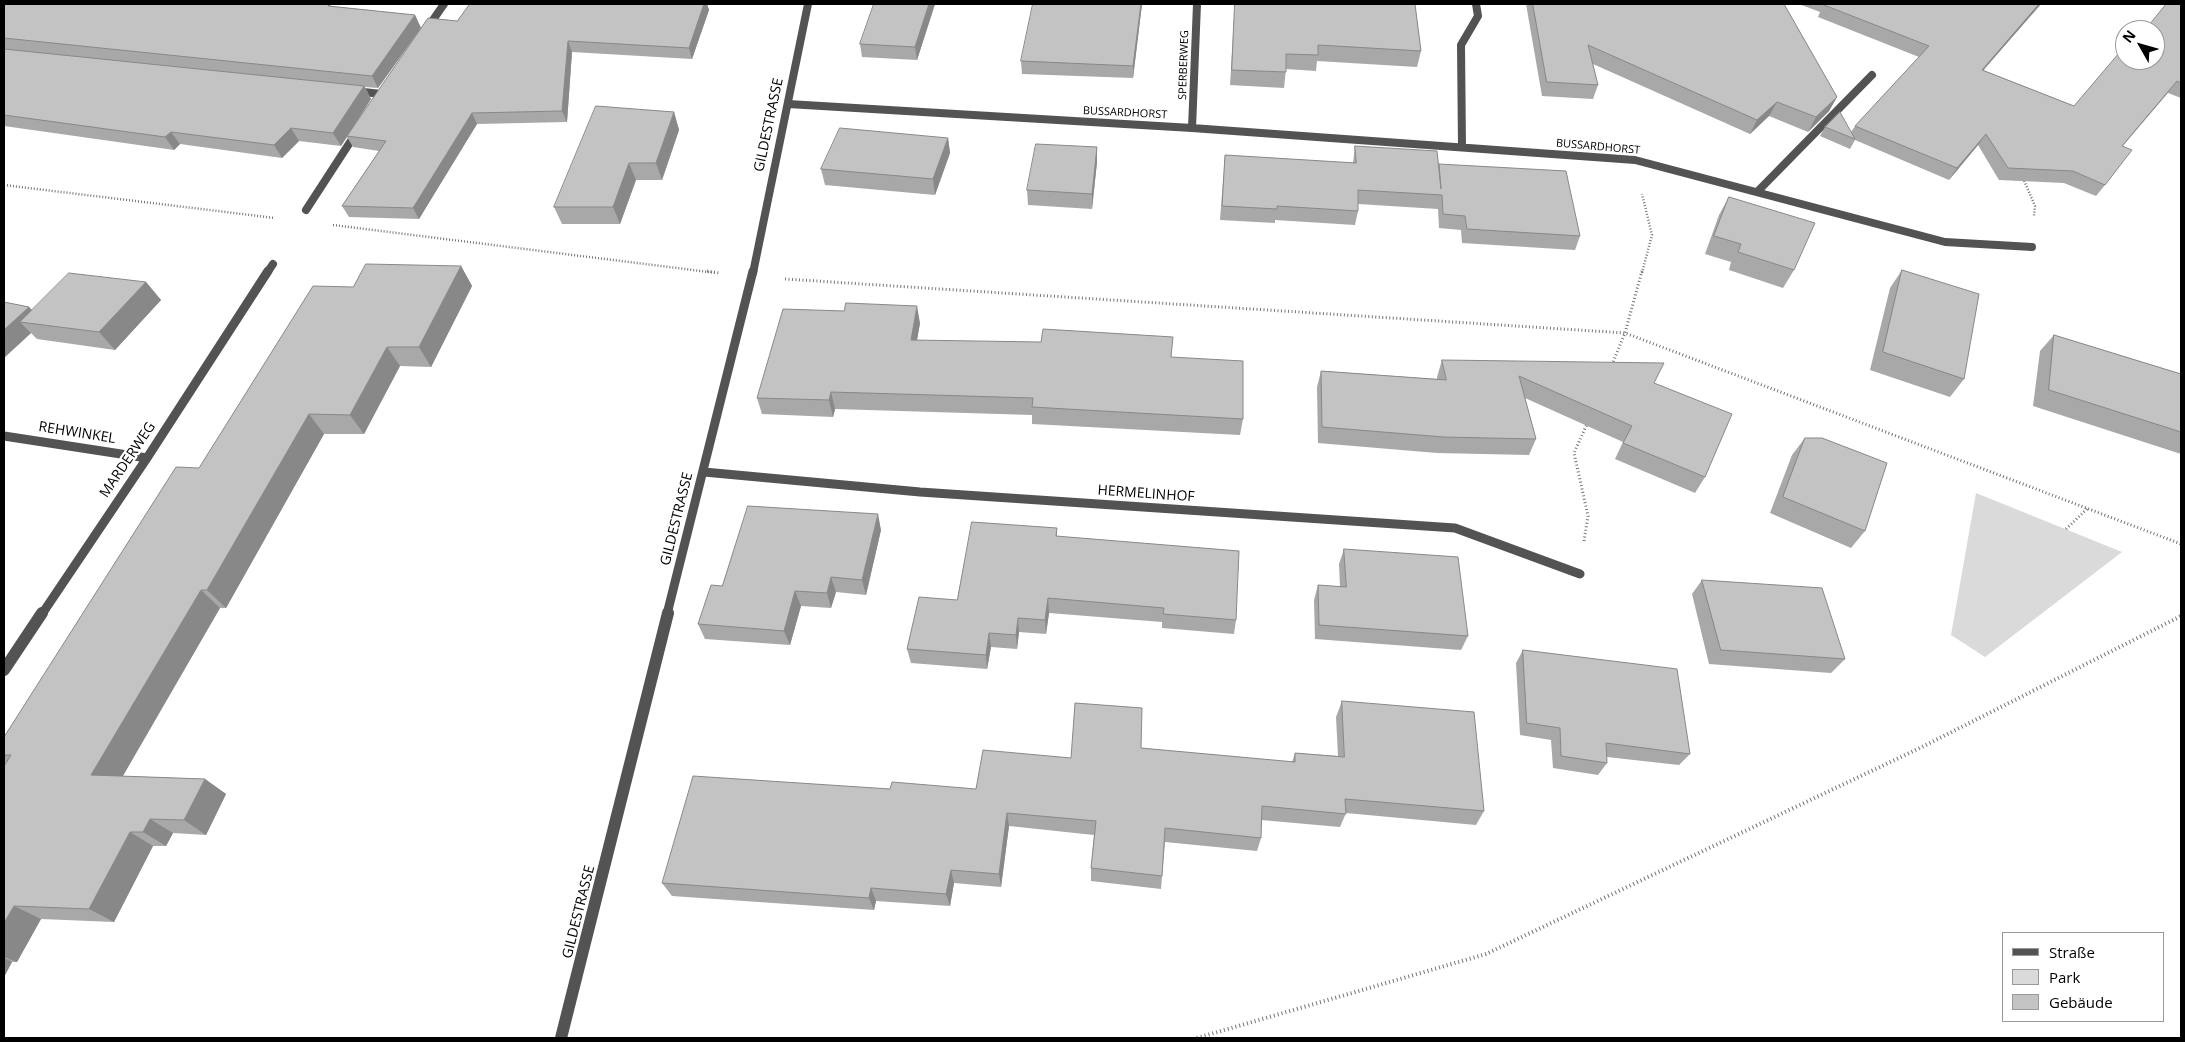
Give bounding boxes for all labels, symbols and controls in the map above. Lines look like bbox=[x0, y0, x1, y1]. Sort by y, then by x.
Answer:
north arrow bbox=[2115, 20, 2165, 70]
text: N bbox=[2118, 26, 2140, 46]
street label: SPERBERWEG bbox=[1176, 30, 1192, 100]
street label: GILDESTRASSE bbox=[751, 77, 787, 173]
street label: BUSSARDHORST bbox=[1082, 104, 1168, 122]
street label: BUSSARDHORST bbox=[1555, 137, 1641, 157]
street label: REHWINKEL bbox=[37, 419, 117, 447]
street label: MARDERWEG bbox=[97, 419, 159, 501]
street label: GILDESTRASSE bbox=[657, 471, 697, 567]
street label: HERMELINHOF bbox=[1097, 482, 1195, 506]
street label: GILDESTRASSE bbox=[559, 864, 599, 960]
legend bbox=[2002, 932, 2165, 1022]
text: Straße bbox=[2049, 942, 2095, 962]
text: Park bbox=[2049, 967, 2080, 987]
text: Gebäude bbox=[2049, 992, 2113, 1012]

